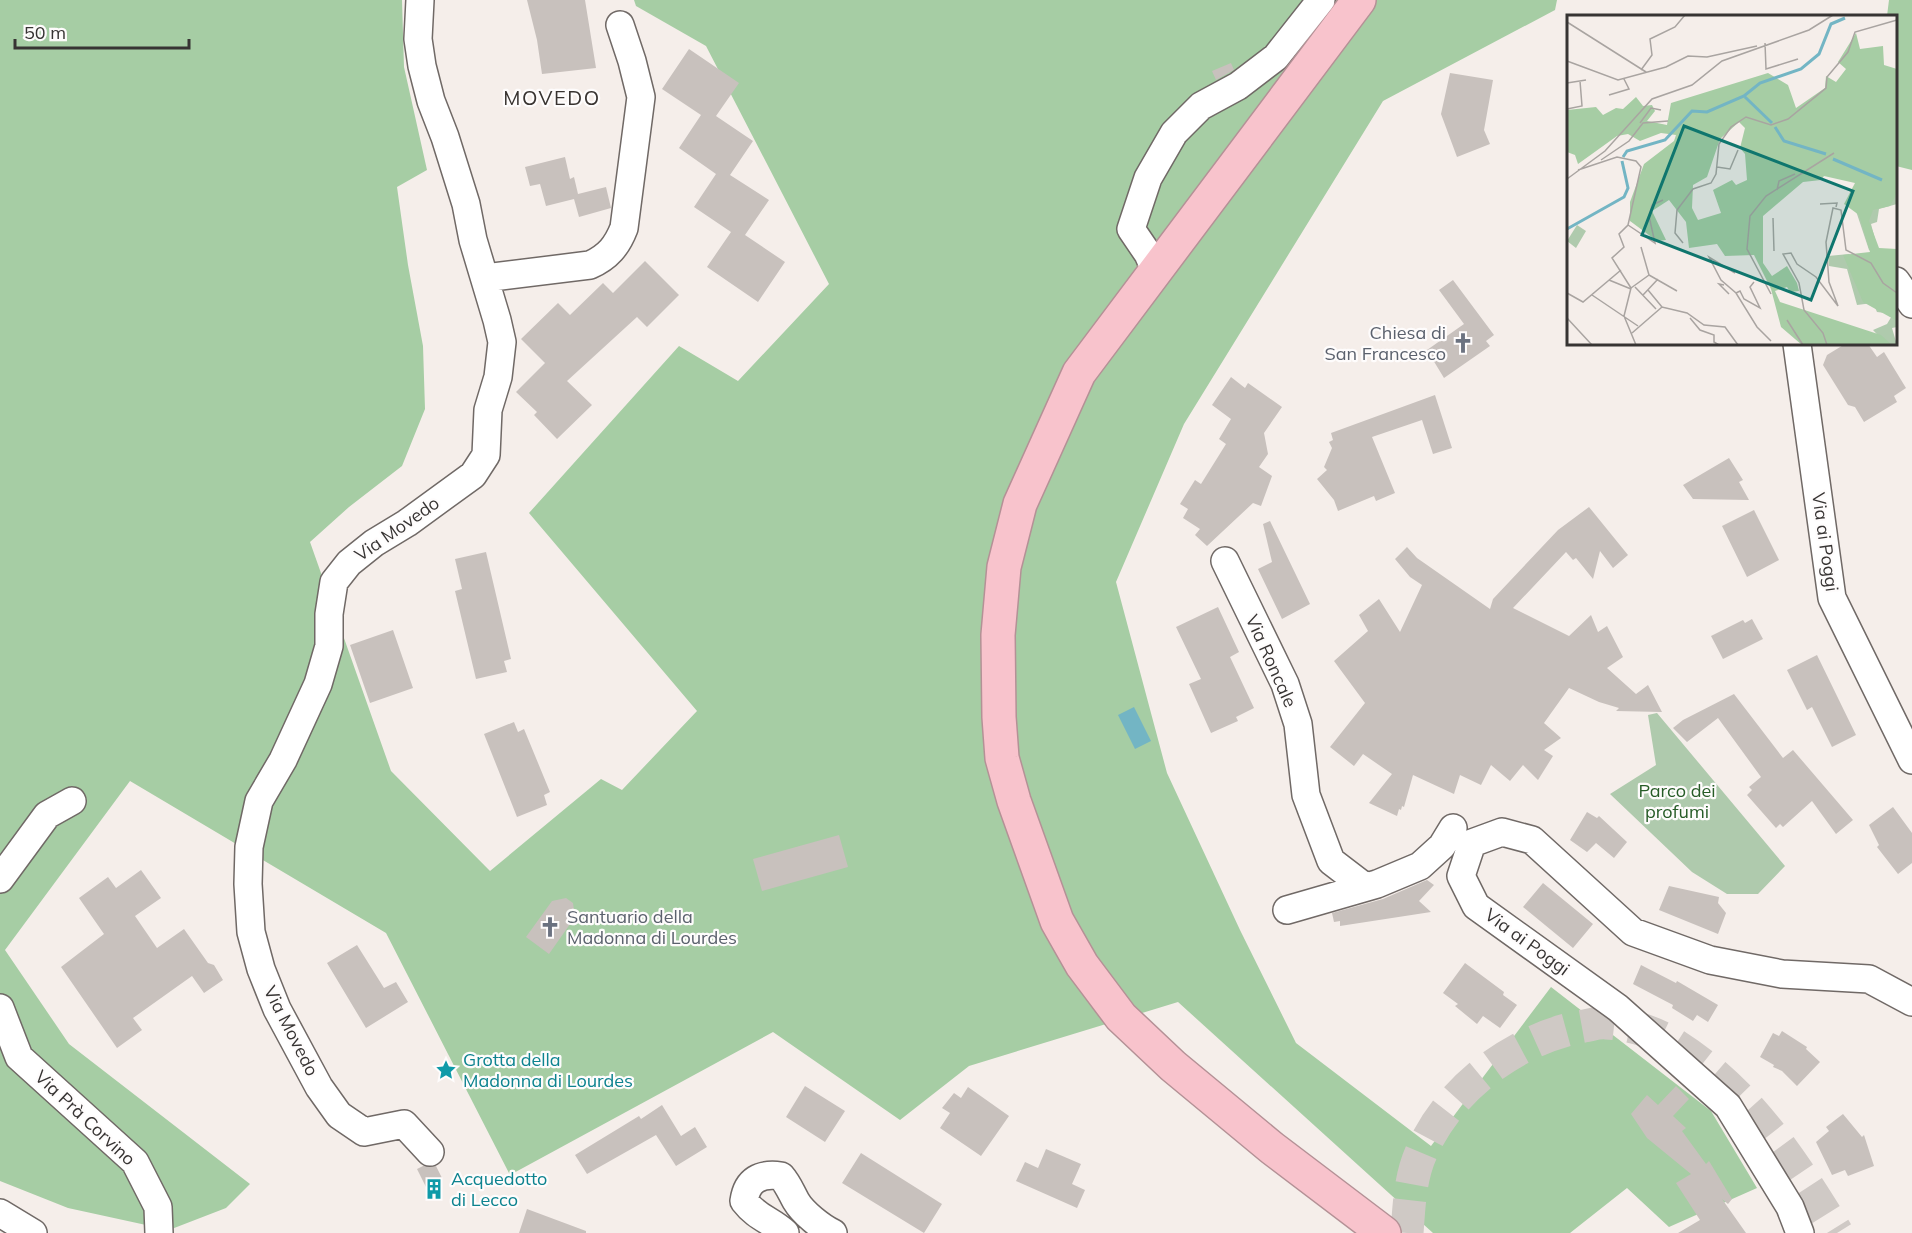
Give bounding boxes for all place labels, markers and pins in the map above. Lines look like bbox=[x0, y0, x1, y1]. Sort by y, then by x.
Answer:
place label: Chiesa di San Francesco bbox=[1325, 321, 1446, 365]
church icon: Chiesa di San Francesco bbox=[1451, 331, 1475, 355]
place label: Santuario della Madonna di Lourdes bbox=[567, 905, 737, 949]
church icon: Santuario della Madonna di Lourdes bbox=[538, 915, 562, 939]
place label: Grotta della Madonna di Lourdes bbox=[463, 1048, 633, 1092]
place icon: Grotta della Madonna di Lourdes bbox=[434, 1058, 458, 1082]
place label: Acquedotto di Lecco bbox=[451, 1167, 547, 1211]
building icon: Acquedotto di Lecco bbox=[422, 1177, 446, 1201]

